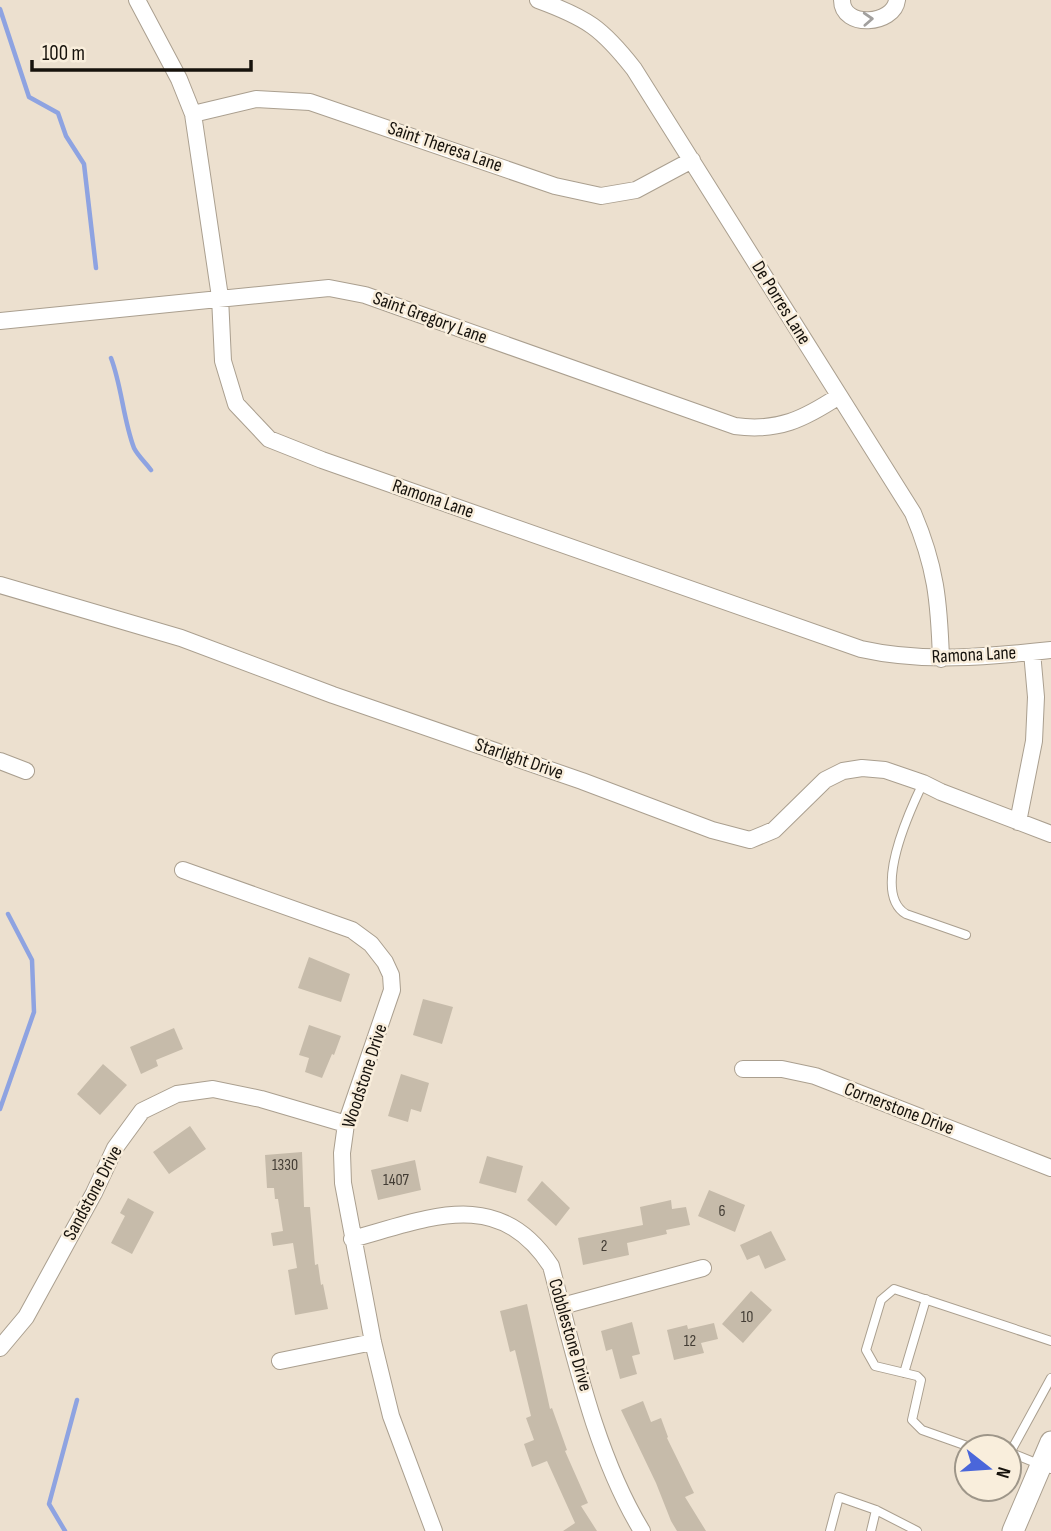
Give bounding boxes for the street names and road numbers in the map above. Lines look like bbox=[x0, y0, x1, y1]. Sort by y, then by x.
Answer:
street label: Saint Theresa Lane bbox=[385, 117, 505, 177]
street label: De Porres Lane bbox=[746, 257, 816, 349]
street label: Saint Gregory Lane bbox=[370, 287, 490, 349]
street label: Ramona Lane bbox=[389, 474, 477, 524]
street label: Ramona Lane bbox=[931, 641, 1017, 669]
street label: Starlight Drive bbox=[472, 733, 566, 785]
street label: Woodstone Drive bbox=[337, 1021, 393, 1131]
street label: Cornerstone Drive bbox=[841, 1078, 957, 1140]
street label: Sandstone Drive bbox=[58, 1142, 128, 1244]
street label: Cobblestone Drive bbox=[543, 1276, 597, 1394]

